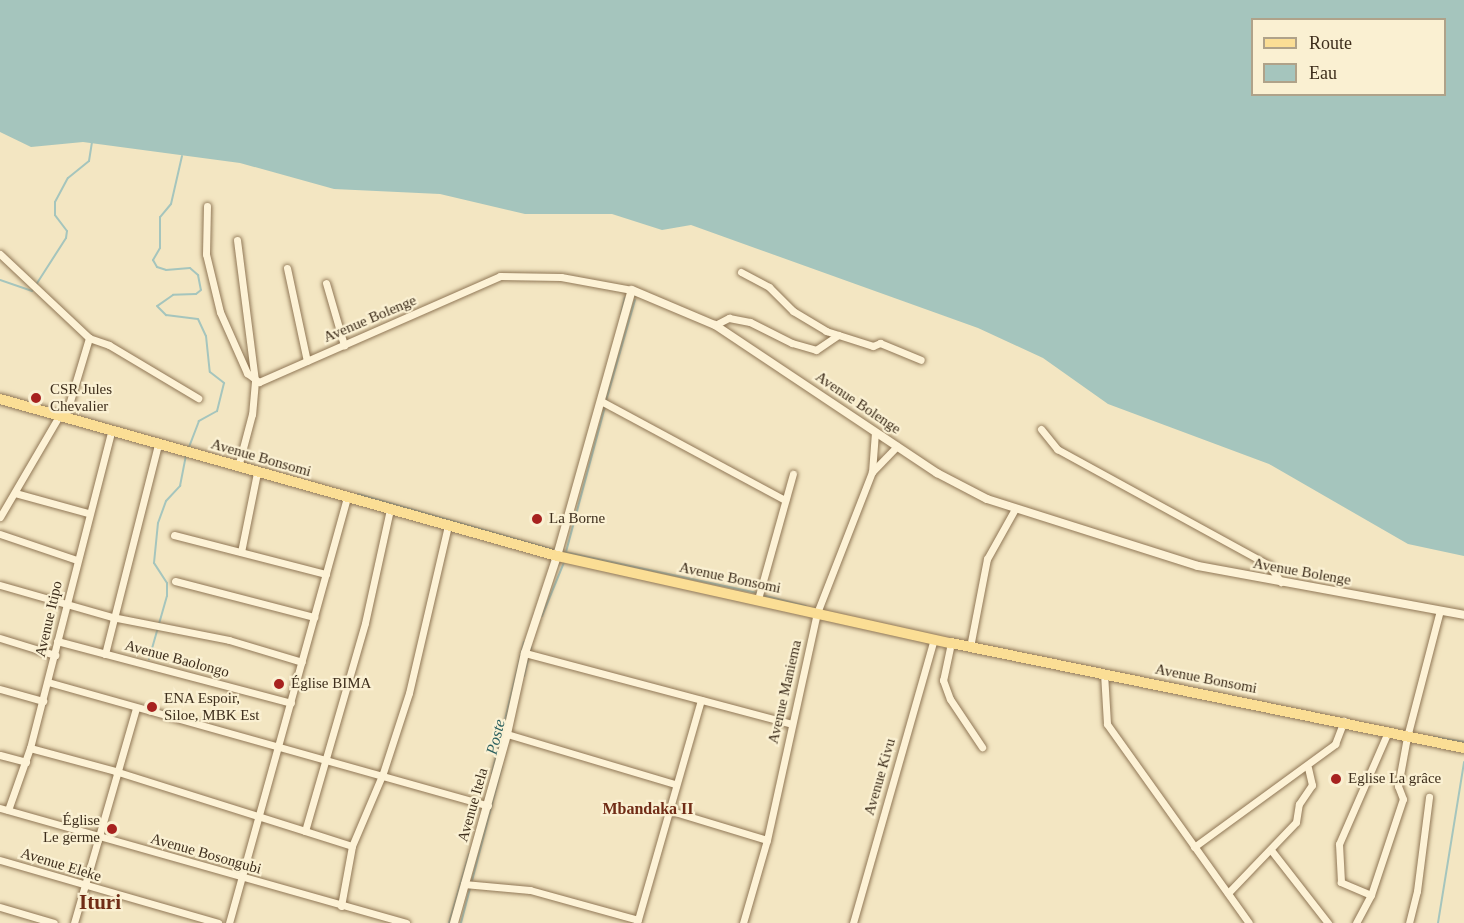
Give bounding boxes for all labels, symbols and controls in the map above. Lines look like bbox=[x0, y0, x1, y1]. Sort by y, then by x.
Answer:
legend bbox=[1251, 18, 1446, 96]
text: Route bbox=[1309, 33, 1352, 53]
text: Eau bbox=[1309, 63, 1337, 83]
street label: Avenue Bolenge bbox=[321, 291, 419, 347]
street label: Avenue Bolenge bbox=[812, 368, 904, 438]
place label: CSR Jules Chevalier bbox=[50, 380, 112, 415]
marker: CSR Jules Chevalier bbox=[27, 389, 45, 407]
street label: Avenue Bonsomi bbox=[209, 435, 313, 481]
place label: La Borne bbox=[549, 510, 605, 528]
marker: La Borne bbox=[530, 512, 544, 526]
street label: Avenue Bolenge bbox=[1252, 555, 1352, 589]
street label: Avenue Bonsomi bbox=[678, 558, 782, 598]
street label: Avenue Itipo bbox=[32, 579, 66, 659]
street label: Avenue Baolongo bbox=[123, 636, 231, 682]
street label: Avenue Maniema bbox=[764, 638, 806, 746]
street label: Avenue Bonsomi bbox=[1154, 660, 1258, 698]
place label: Église BIMA bbox=[291, 675, 371, 693]
marker: Église BIMA bbox=[272, 677, 286, 691]
place label: ENA Espoir, Siloe, MBK Est bbox=[164, 689, 259, 724]
marker: ENA Espoir, Siloe, MBK Est bbox=[145, 700, 159, 714]
water label: Poste bbox=[482, 717, 510, 757]
street label: Avenue Kivu bbox=[860, 736, 900, 818]
street label: Avenue Itela bbox=[454, 766, 492, 844]
place label: Eglise La grâce bbox=[1348, 770, 1441, 788]
marker: Eglise La grâce bbox=[1329, 772, 1343, 786]
district label: Mbandaka II bbox=[602, 799, 694, 819]
place label: Église Le germe bbox=[43, 811, 100, 846]
marker: Église Le germe bbox=[105, 822, 119, 836]
street label: Avenue Bosongubi bbox=[149, 830, 263, 878]
street label: Avenue Eleke bbox=[18, 844, 104, 886]
district label: Ituri bbox=[79, 889, 121, 915]

